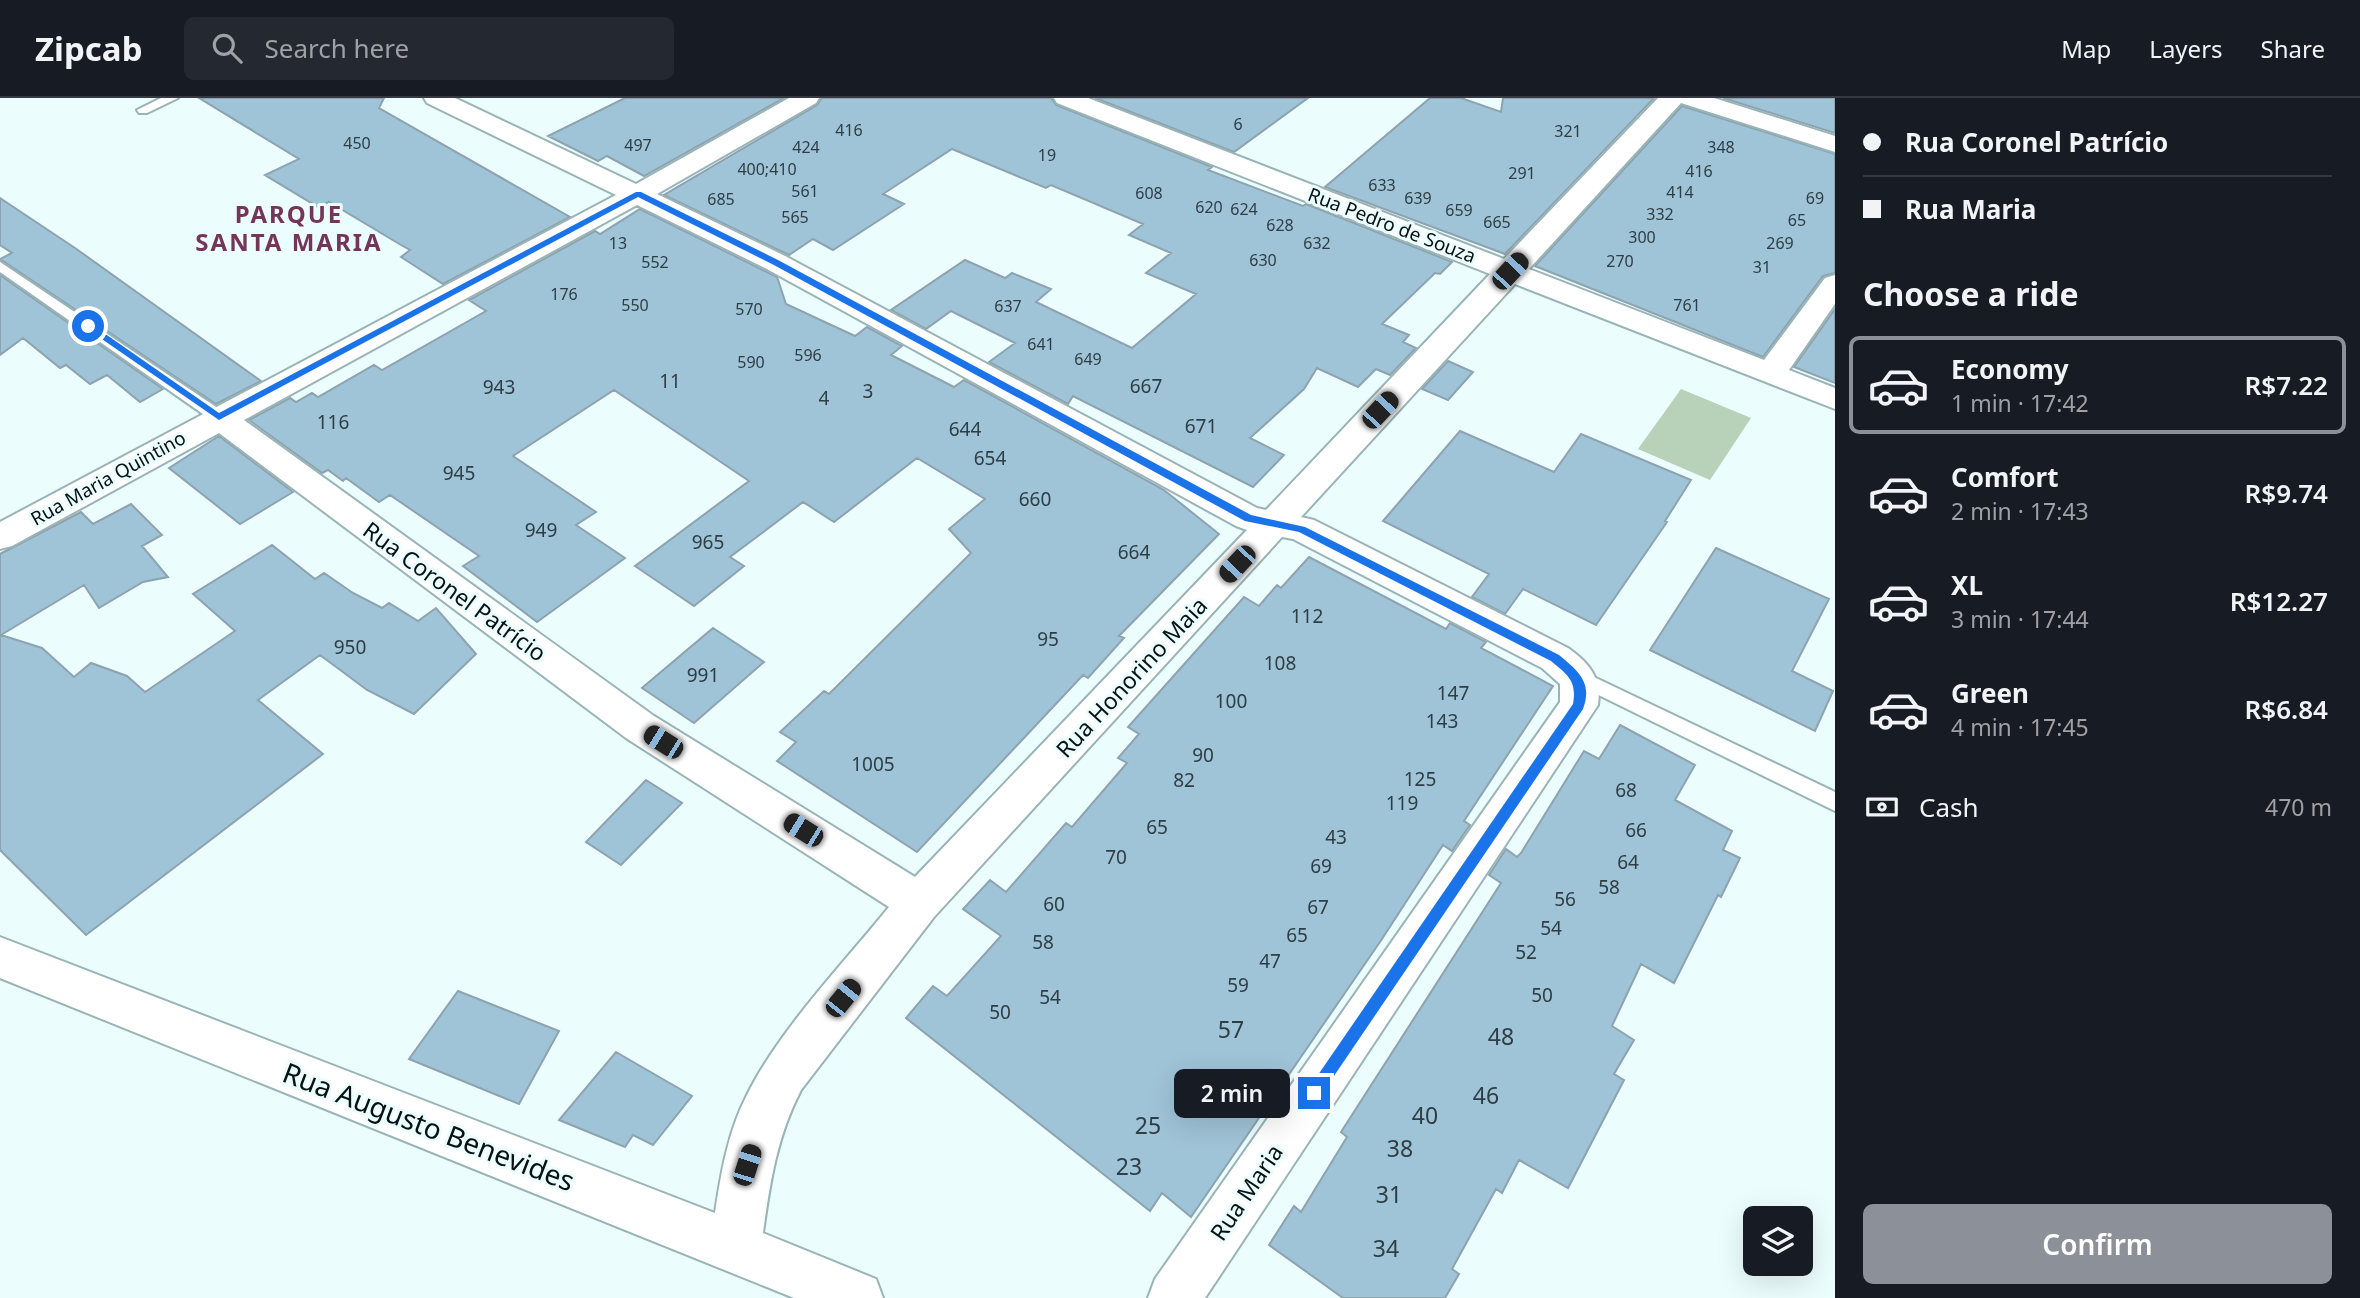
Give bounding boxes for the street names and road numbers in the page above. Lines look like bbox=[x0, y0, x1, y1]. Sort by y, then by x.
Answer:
street label: Rua Pedro de Souza bbox=[1304, 181, 1480, 269]
street label: Rua Maria Quintino bbox=[26, 425, 190, 531]
street label: Rua Coronel Patrício bbox=[357, 514, 553, 668]
street label: Rua Honorino Maia bbox=[1048, 590, 1214, 764]
street label: Rua Augusto Benevides bbox=[278, 1053, 580, 1199]
street label: Rua Maria bbox=[1202, 1138, 1290, 1246]

